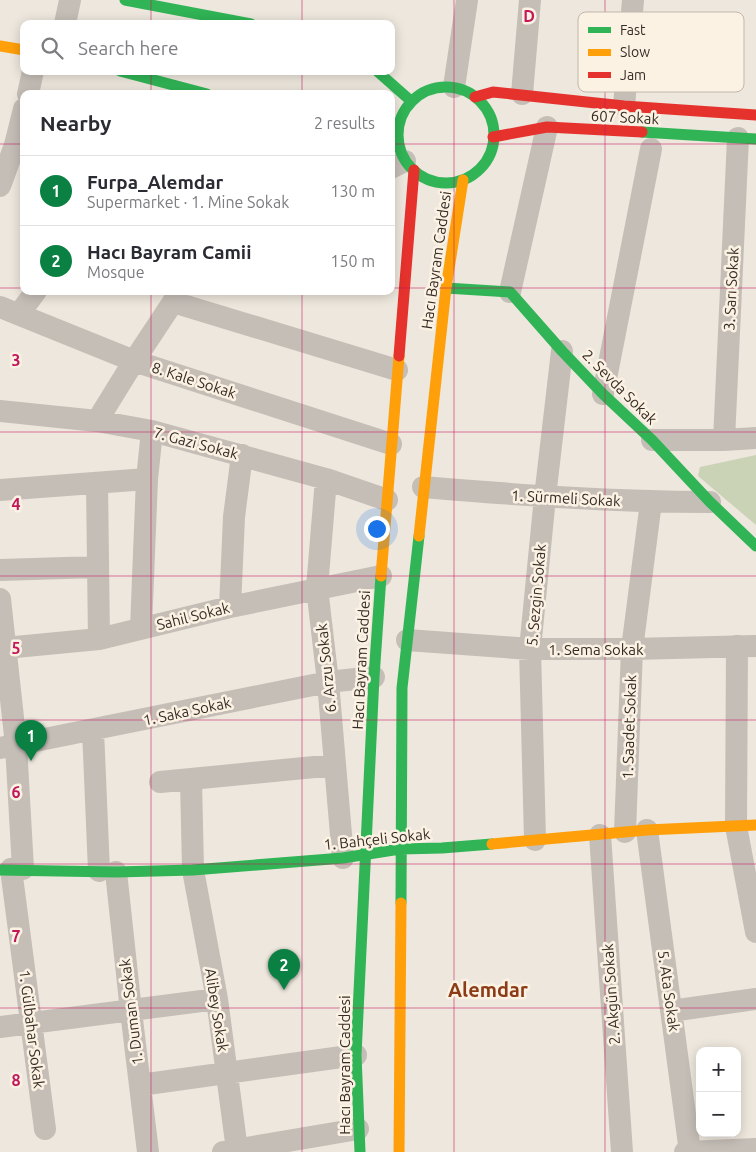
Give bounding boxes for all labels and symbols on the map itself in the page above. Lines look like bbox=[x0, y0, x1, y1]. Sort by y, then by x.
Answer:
text: D bbox=[523, 7, 535, 25]
legend bbox=[578, 12, 744, 92]
text: Fast bbox=[620, 22, 646, 38]
text: Slow bbox=[620, 44, 650, 60]
text: Jam bbox=[620, 67, 646, 83]
street label: 607 Sokak bbox=[590, 107, 660, 127]
street label: Hacı Bayram Caddesi bbox=[418, 190, 454, 330]
street label: 3. Sarı Sokak bbox=[720, 246, 742, 331]
street label: 2. Sevda Sokak bbox=[579, 346, 661, 428]
text: 3 bbox=[11, 351, 21, 369]
street label: 8. Kale Sokak bbox=[150, 358, 239, 402]
street label: 7. Gazi Sokak bbox=[152, 424, 240, 463]
street label: 1. Sürmeli Sokak bbox=[511, 487, 621, 509]
text: 4 bbox=[11, 495, 21, 513]
your location bbox=[364, 516, 390, 542]
street label: 5. Sezgin Sokak bbox=[523, 543, 549, 647]
street label: Hacı Bayram Caddesi bbox=[349, 590, 373, 730]
street label: Sahil Sokak bbox=[155, 599, 232, 633]
street label: 6. Arzu Sokak bbox=[313, 622, 339, 713]
text: 5 bbox=[11, 639, 21, 657]
street label: 1. Sema Sokak bbox=[548, 641, 644, 658]
street label: 1. Saadet Sokak bbox=[619, 674, 639, 780]
street label: 1. Saka Sokak bbox=[142, 693, 233, 729]
pin: 1 bbox=[15, 720, 47, 761]
text: 6 bbox=[11, 783, 21, 801]
street label: 1. Bahçeli Sokak bbox=[323, 825, 432, 853]
text: 7 bbox=[11, 927, 21, 945]
street label: 2. Akgün Sokak bbox=[599, 942, 623, 1045]
pin: 2 bbox=[268, 949, 300, 990]
street label: 5. Ata Sokak bbox=[655, 949, 683, 1033]
street label: 1. Duman Sokak bbox=[116, 958, 146, 1066]
street label: Alibey Sokak bbox=[202, 967, 232, 1053]
street label: 1. Gülbahar Sokak bbox=[16, 969, 48, 1090]
district label: Alemdar bbox=[448, 978, 529, 1001]
street label: Hacı Bayram Caddesi bbox=[336, 995, 353, 1135]
text: 8 bbox=[11, 1071, 21, 1089]

